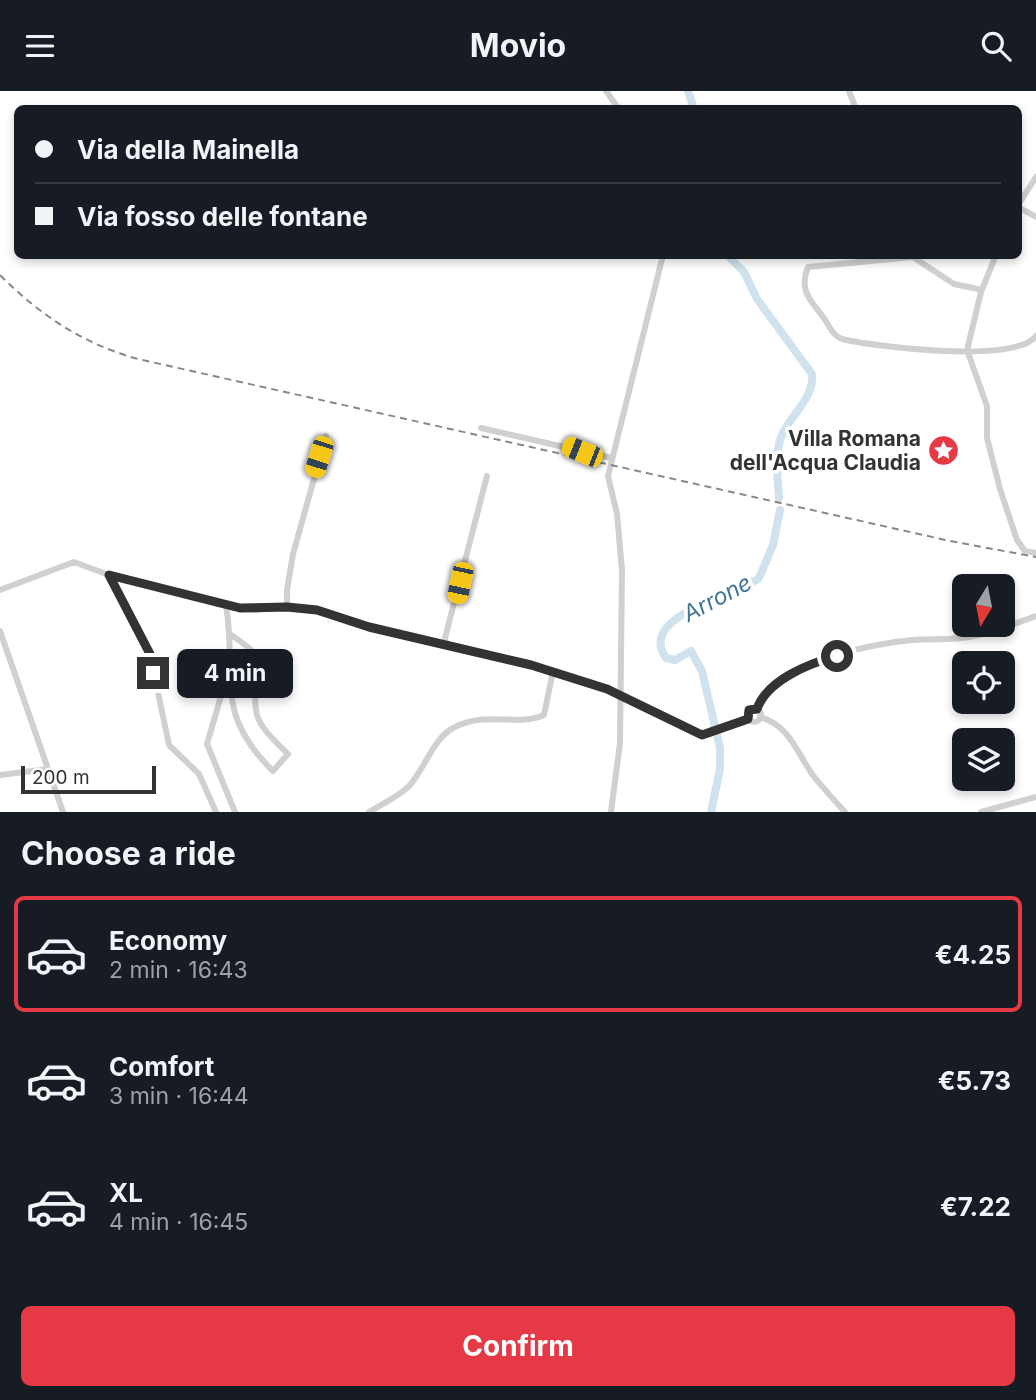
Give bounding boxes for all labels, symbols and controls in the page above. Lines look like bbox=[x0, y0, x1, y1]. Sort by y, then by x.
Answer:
text: Movio bbox=[470, 26, 566, 65]
icon: menu bbox=[21, 27, 59, 65]
icon: search bbox=[977, 27, 1015, 65]
text: Via della Mainella bbox=[77, 134, 299, 165]
text: Via fosso delle fontane bbox=[77, 201, 368, 232]
place label: Villa Romana dell'Acqua Claudia bbox=[730, 426, 921, 475]
place icon: Villa Romana dell'Acqua Claudia bbox=[927, 433, 961, 467]
car bbox=[303, 434, 336, 480]
car bbox=[559, 434, 606, 470]
car bbox=[446, 560, 475, 606]
water label: Arrone bbox=[677, 568, 756, 628]
north arrow bbox=[952, 574, 1015, 637]
map controls bbox=[952, 574, 1015, 791]
route start bbox=[821, 640, 853, 672]
callout: 4 min bbox=[178, 649, 293, 697]
button: locate bbox=[952, 651, 1015, 714]
route end bbox=[137, 657, 169, 689]
text: 4 min bbox=[204, 659, 266, 687]
button: layers bbox=[952, 728, 1015, 791]
scale bar bbox=[21, 763, 156, 795]
text: 200 m bbox=[32, 766, 90, 789]
text: Choose a ride bbox=[21, 834, 236, 873]
icon: car bbox=[25, 923, 88, 986]
text: Economy bbox=[109, 925, 227, 956]
text: €4.25 bbox=[935, 939, 1011, 970]
text: 2 min · 16:43 bbox=[109, 956, 248, 984]
icon: car bbox=[25, 1049, 88, 1112]
text: Comfort bbox=[109, 1051, 214, 1082]
text: €5.73 bbox=[938, 1065, 1011, 1096]
text: 3 min · 16:44 bbox=[109, 1082, 249, 1110]
icon: car bbox=[25, 1175, 88, 1238]
text: XL bbox=[109, 1177, 143, 1208]
text: €7.22 bbox=[940, 1191, 1011, 1222]
text: 4 min · 16:45 bbox=[109, 1208, 248, 1236]
button: Confirm bbox=[21, 1306, 1015, 1386]

